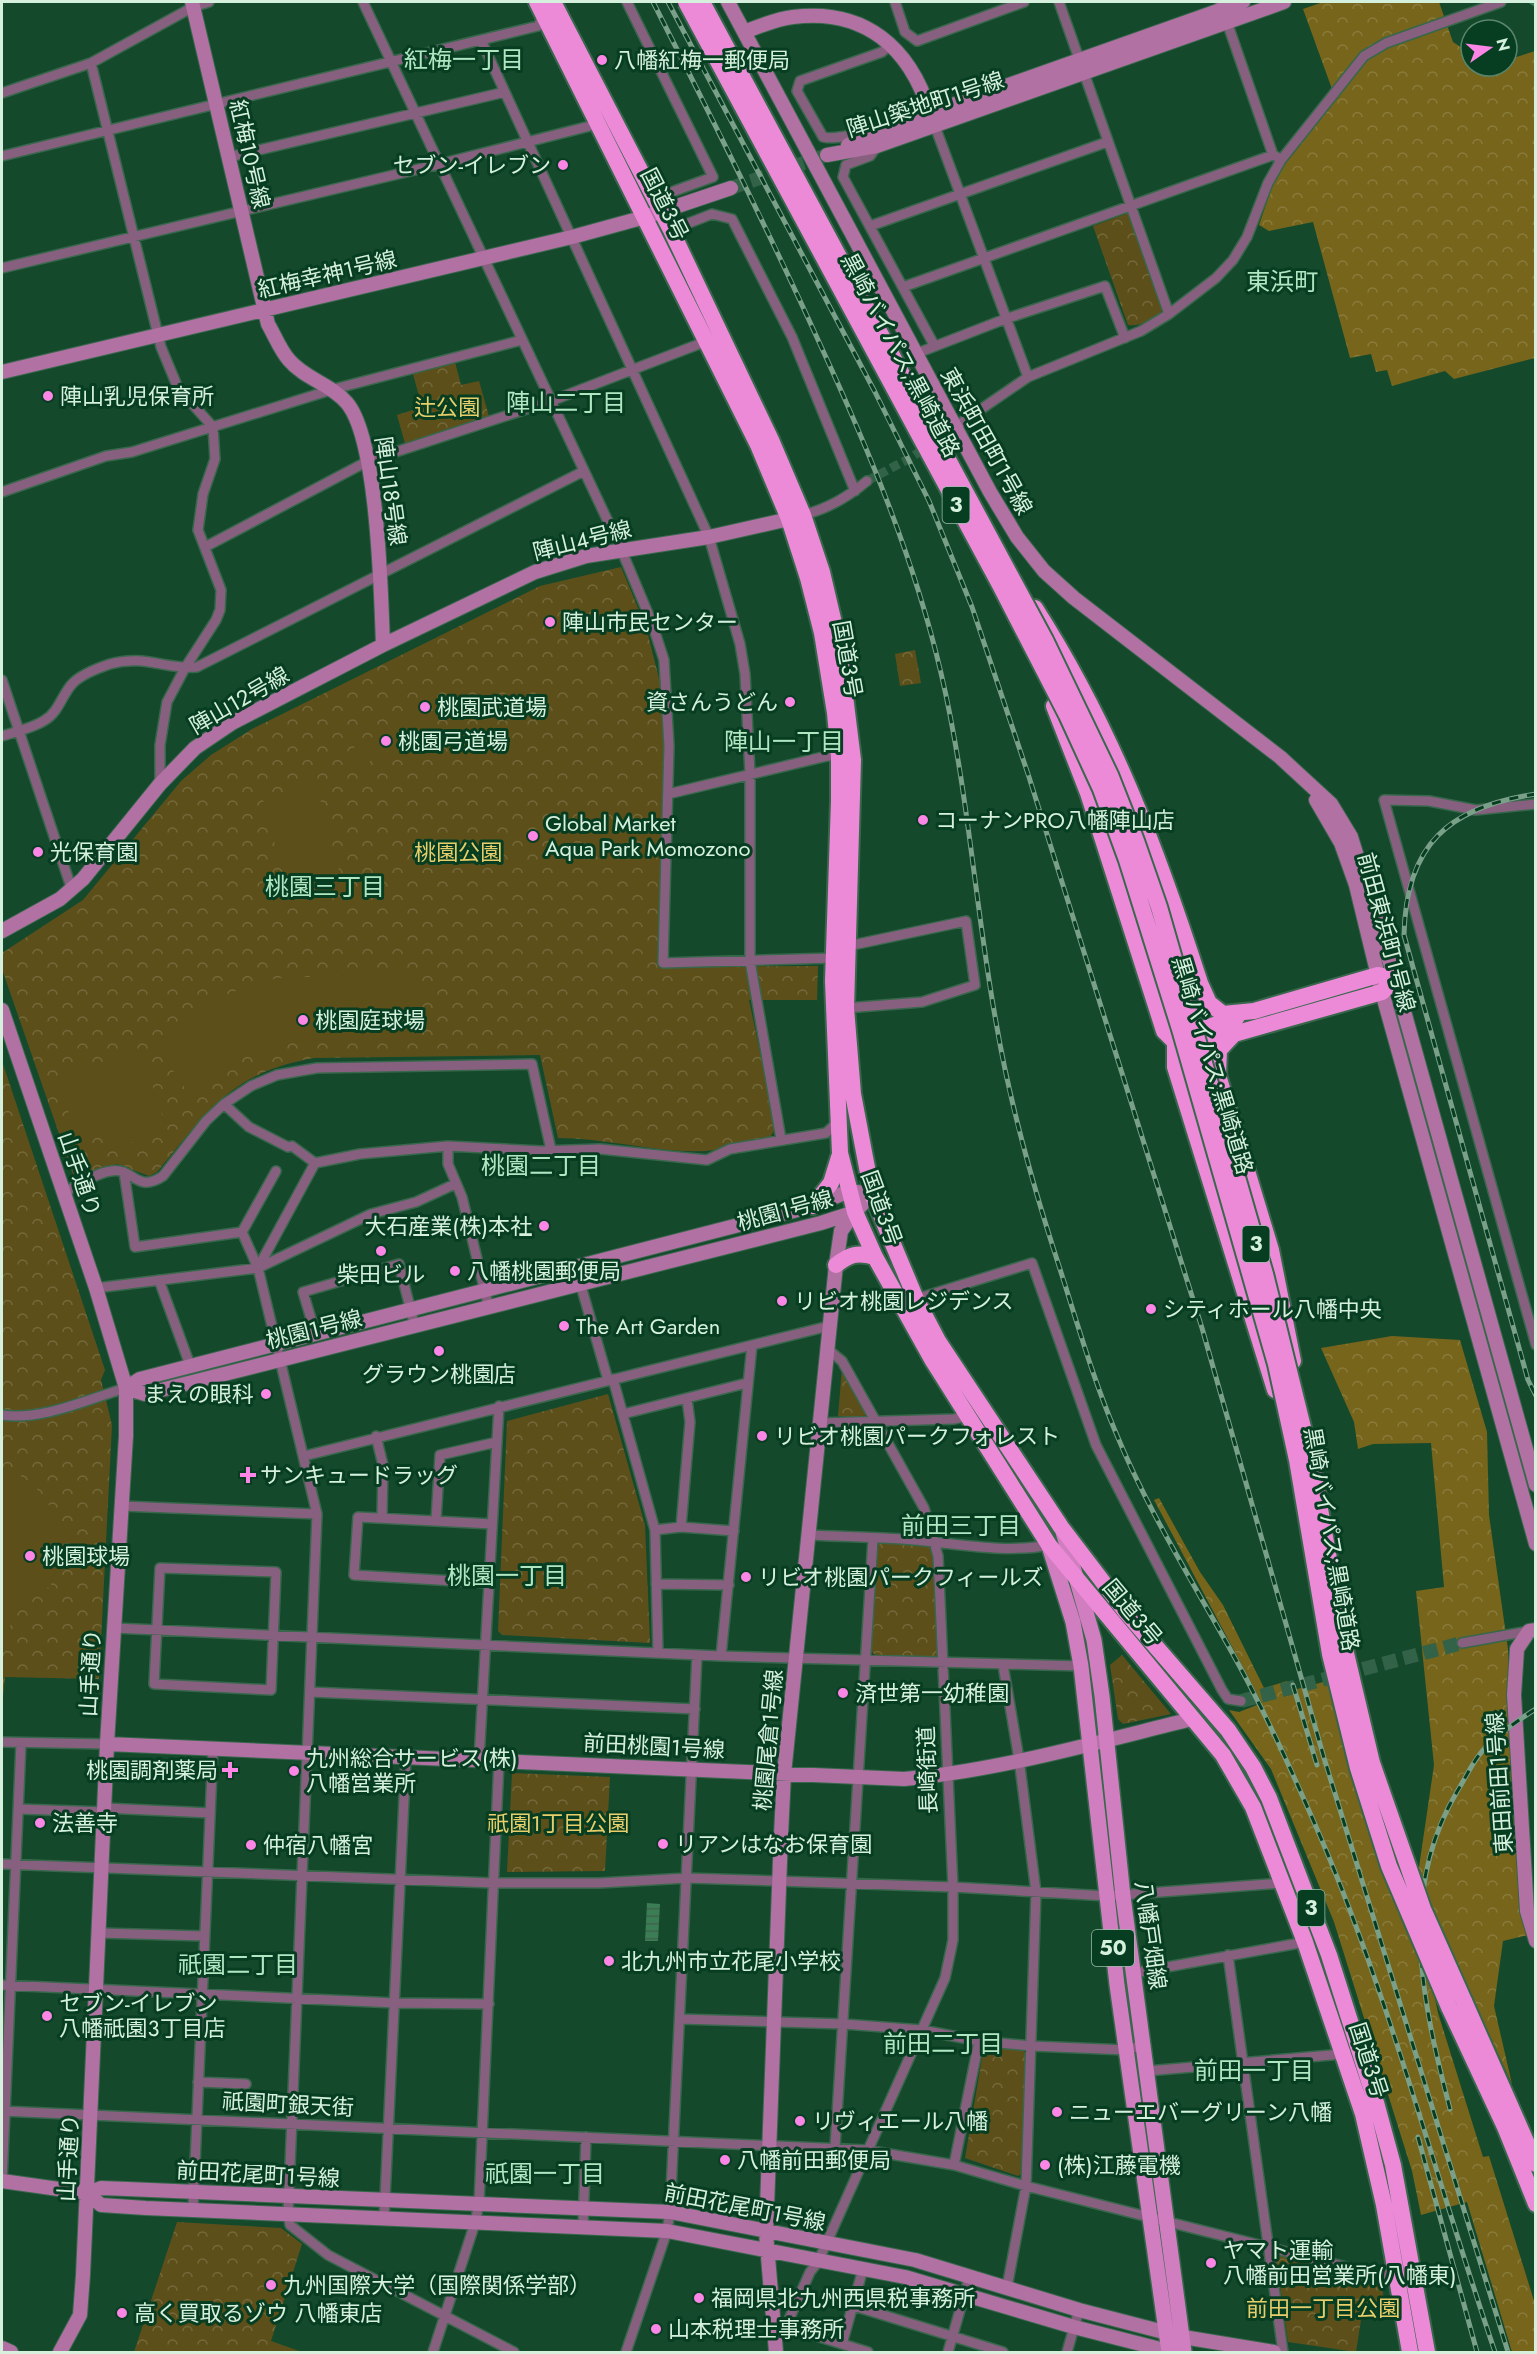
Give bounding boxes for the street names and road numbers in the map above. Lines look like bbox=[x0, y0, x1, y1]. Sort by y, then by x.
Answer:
street label: 陣山築地町1号線 bbox=[842, 63, 1008, 145]
street label: 紅梅10号線 bbox=[222, 96, 278, 212]
street label: 国道3号 bbox=[633, 162, 697, 246]
street label: 紅梅幸神1号線 bbox=[254, 242, 400, 306]
street label: 黒崎バイパス;黒崎道路 bbox=[834, 247, 968, 463]
street label: 東浜町田町1号線 bbox=[933, 362, 1041, 520]
street label: 陣山18号線 bbox=[368, 434, 414, 548]
road number: 3 bbox=[942, 487, 970, 523]
street label: 陣山4号線 bbox=[529, 512, 635, 568]
street label: 国道3号 bbox=[825, 618, 871, 700]
street label: 陣山12号線 bbox=[183, 659, 295, 741]
street label: 前田東浜町1号線 bbox=[1350, 849, 1424, 1015]
street label: 黒崎バイパス;黒崎道路 bbox=[1165, 952, 1261, 1178]
street label: 山手通り bbox=[51, 1127, 109, 1221]
street label: 国道3号 bbox=[854, 1166, 910, 1250]
street label: 桃園1号線 bbox=[734, 1182, 836, 1238]
road number: 3 bbox=[1242, 1226, 1270, 1262]
street label: 桃園1号線 bbox=[263, 1302, 365, 1356]
street label: 黒崎バイパス;黒崎道路 bbox=[1297, 1425, 1367, 1653]
street label: 国道3号 bbox=[1096, 1572, 1170, 1652]
street label: 山手通り bbox=[72, 1628, 108, 1718]
street label: 桃園尾倉1号線 bbox=[746, 1668, 790, 1812]
street label: 東田前田1号線 bbox=[1478, 1711, 1520, 1855]
street label: 長崎街道 bbox=[909, 1725, 945, 1815]
street label: 前田桃園1号線 bbox=[582, 1726, 726, 1766]
street label: 八幡戸畑線 bbox=[1128, 1878, 1174, 1992]
road number: 3 bbox=[1298, 1890, 1324, 1926]
road number: 50 bbox=[1092, 1930, 1134, 1966]
street label: 国道3号 bbox=[1342, 2018, 1396, 2102]
street label: 祇園町銀天街 bbox=[221, 2085, 355, 2123]
street label: 山手通り bbox=[50, 2113, 86, 2203]
street label: 前田花尾町1号線 bbox=[175, 2154, 341, 2194]
street label: 前田花尾町1号線 bbox=[661, 2176, 829, 2238]

